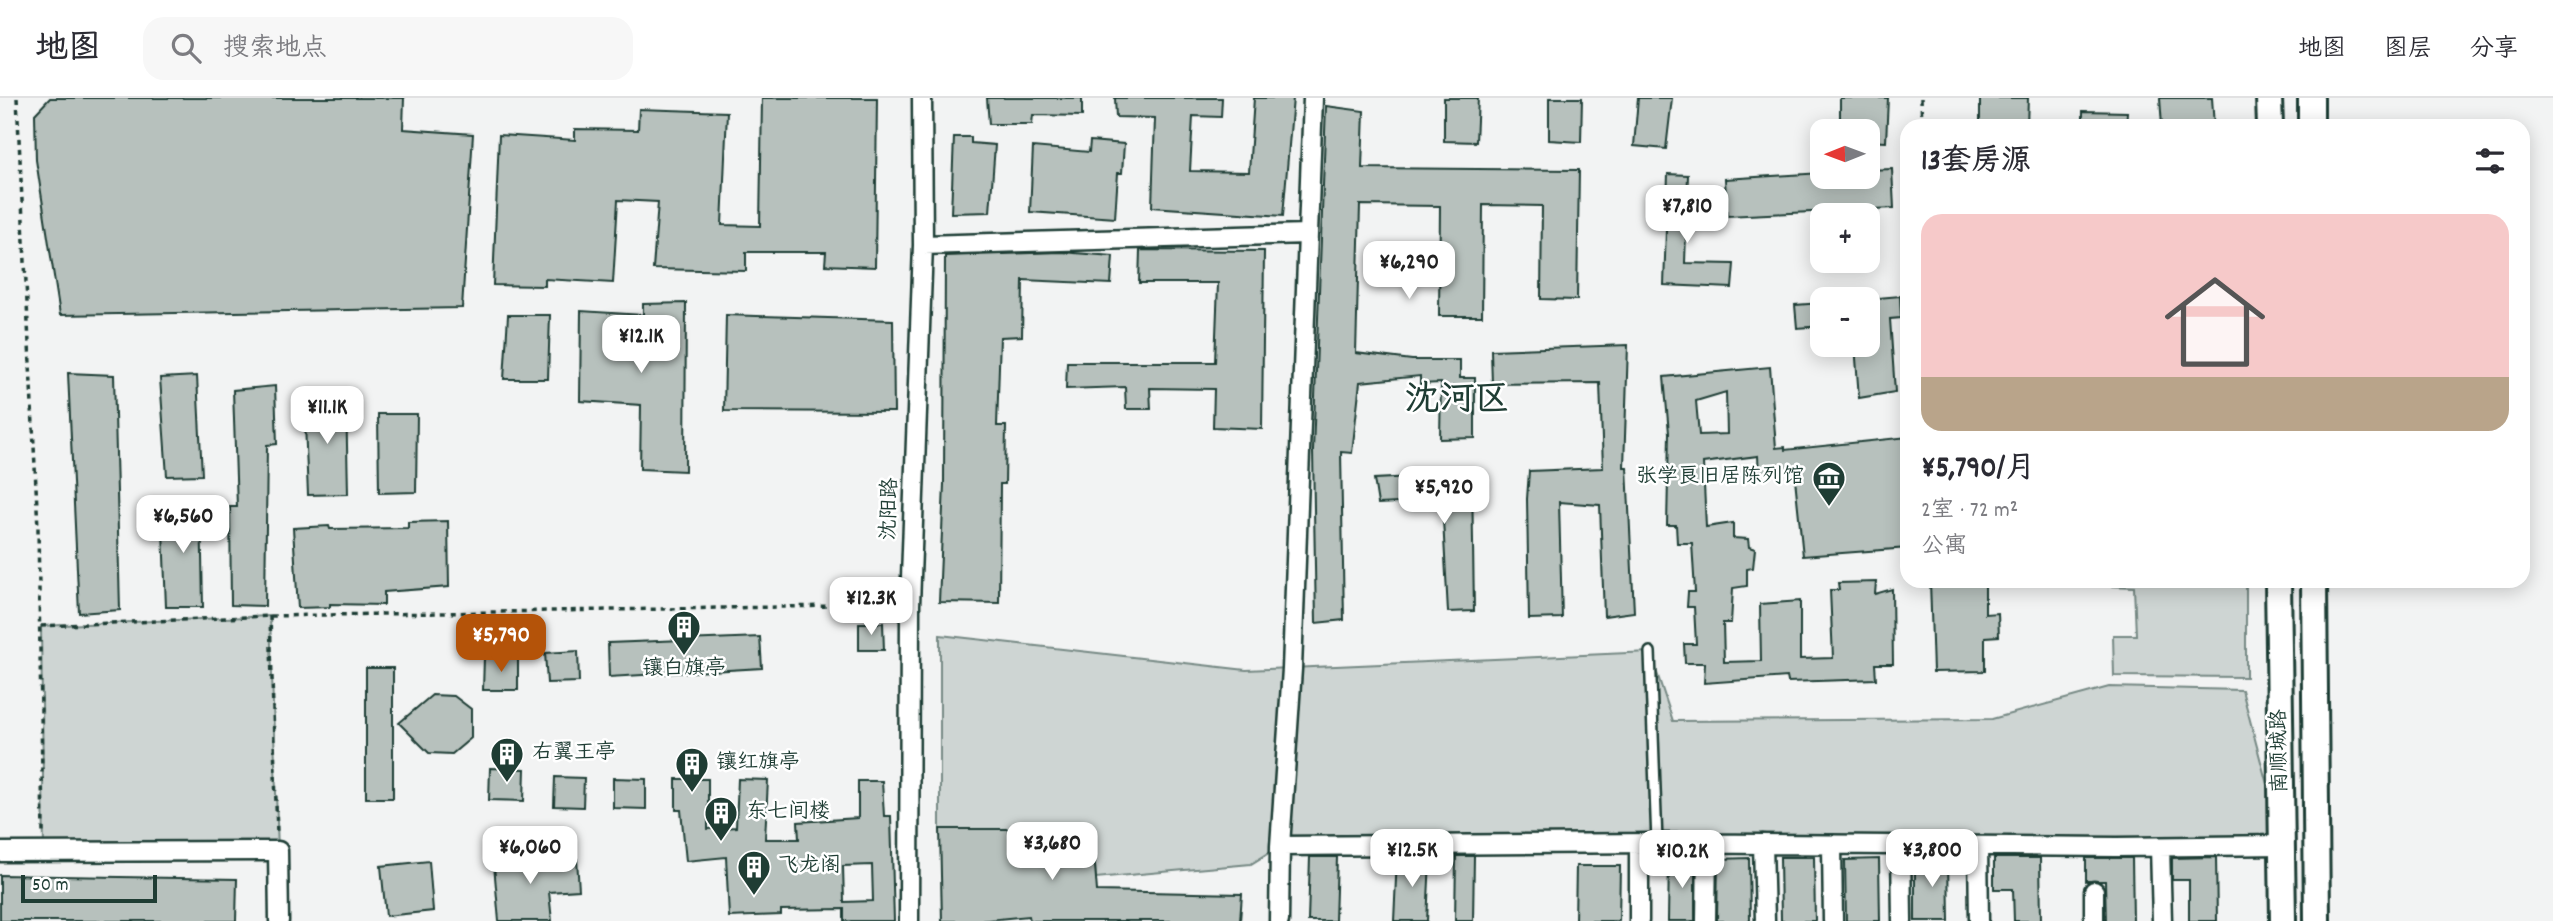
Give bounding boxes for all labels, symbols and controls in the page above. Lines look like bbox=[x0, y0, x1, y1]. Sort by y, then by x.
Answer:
search box bbox=[143, 17, 633, 80]
text: 地图 bbox=[35, 27, 101, 74]
icon: search bbox=[167, 29, 205, 67]
text: 搜索地点 bbox=[223, 31, 327, 68]
text: 地图 bbox=[2298, 33, 2346, 67]
text: 图层 bbox=[2384, 33, 2432, 67]
text: 分享 bbox=[2470, 33, 2518, 67]
north arrow bbox=[1810, 119, 1880, 189]
map controls bbox=[1810, 119, 1880, 357]
text: 13套房源 bbox=[1921, 142, 2031, 185]
icon: filters bbox=[2471, 142, 2509, 180]
pin: ¥7,810 bbox=[1630, 186, 1744, 245]
text: ¥7,810 bbox=[1661, 191, 1713, 224]
button: + bbox=[1810, 203, 1880, 273]
pin: ¥6,290 bbox=[1352, 242, 1466, 301]
text: ¥6,290 bbox=[1379, 247, 1439, 280]
icon: home bbox=[2152, 259, 2278, 385]
button: − bbox=[1810, 287, 1880, 357]
pin: ¥12.1K bbox=[584, 316, 698, 375]
text: ¥12.1K bbox=[618, 321, 664, 354]
district label: 沈河区 bbox=[1404, 377, 1510, 427]
pin: ¥11.1K bbox=[270, 386, 384, 446]
text: ¥11.1K bbox=[307, 392, 347, 425]
text: ¥5,790/月 bbox=[1921, 449, 2035, 492]
museum icon: 张学良旧居陈列馆 bbox=[1810, 459, 1848, 508]
place label: 张学良旧居陈列馆 bbox=[1636, 463, 1804, 493]
pin: ¥5,920 bbox=[1387, 466, 1501, 526]
text: ¥5,920 bbox=[1414, 472, 1474, 505]
street label: 沈阳路 bbox=[875, 477, 907, 541]
text: 2室 · 72 m² bbox=[1921, 495, 2018, 528]
pin: ¥6,560 bbox=[126, 496, 240, 555]
text: ¥6,560 bbox=[152, 501, 214, 534]
text: 公寓 bbox=[1921, 531, 1967, 564]
pin: ¥12.3K bbox=[814, 578, 928, 637]
text: ¥12.3K bbox=[846, 583, 896, 616]
building icon: 镶白旗亭 bbox=[665, 608, 703, 657]
pin: ¥5,790 bbox=[444, 614, 558, 674]
text: ¥5,790 bbox=[472, 620, 530, 653]
place label: 镶白旗亭 bbox=[642, 655, 726, 685]
street label: 南顺城路 bbox=[2265, 709, 2297, 793]
building icon: 右翼王亭 bbox=[488, 735, 526, 784]
place label: 右翼王亭 bbox=[532, 739, 616, 769]
building icon: 镶红旗亭 bbox=[673, 745, 711, 794]
place label: 镶红旗亭 bbox=[716, 749, 800, 779]
building icon: 东七间楼 bbox=[702, 794, 740, 843]
place label: 东七间楼 bbox=[746, 798, 830, 828]
pin: ¥3,680 bbox=[995, 822, 1109, 882]
pin: ¥6,060 bbox=[473, 826, 587, 886]
text: ¥3,680 bbox=[1023, 828, 1081, 861]
pin: ¥12.5K bbox=[1355, 830, 1469, 889]
pin: ¥10.2K bbox=[1625, 830, 1739, 890]
pin: ¥3,800 bbox=[1875, 830, 1989, 889]
text: ¥6,060 bbox=[498, 832, 562, 865]
text: ¥12.5K bbox=[1386, 835, 1438, 868]
text: ¥3,800 bbox=[1902, 835, 1962, 868]
text: ¥10.2K bbox=[1655, 836, 1709, 869]
building icon: 飞龙阁 bbox=[735, 848, 773, 897]
place label: 飞龙阁 bbox=[778, 852, 841, 882]
scale bar bbox=[21, 872, 158, 904]
text: 50 m bbox=[32, 873, 69, 900]

